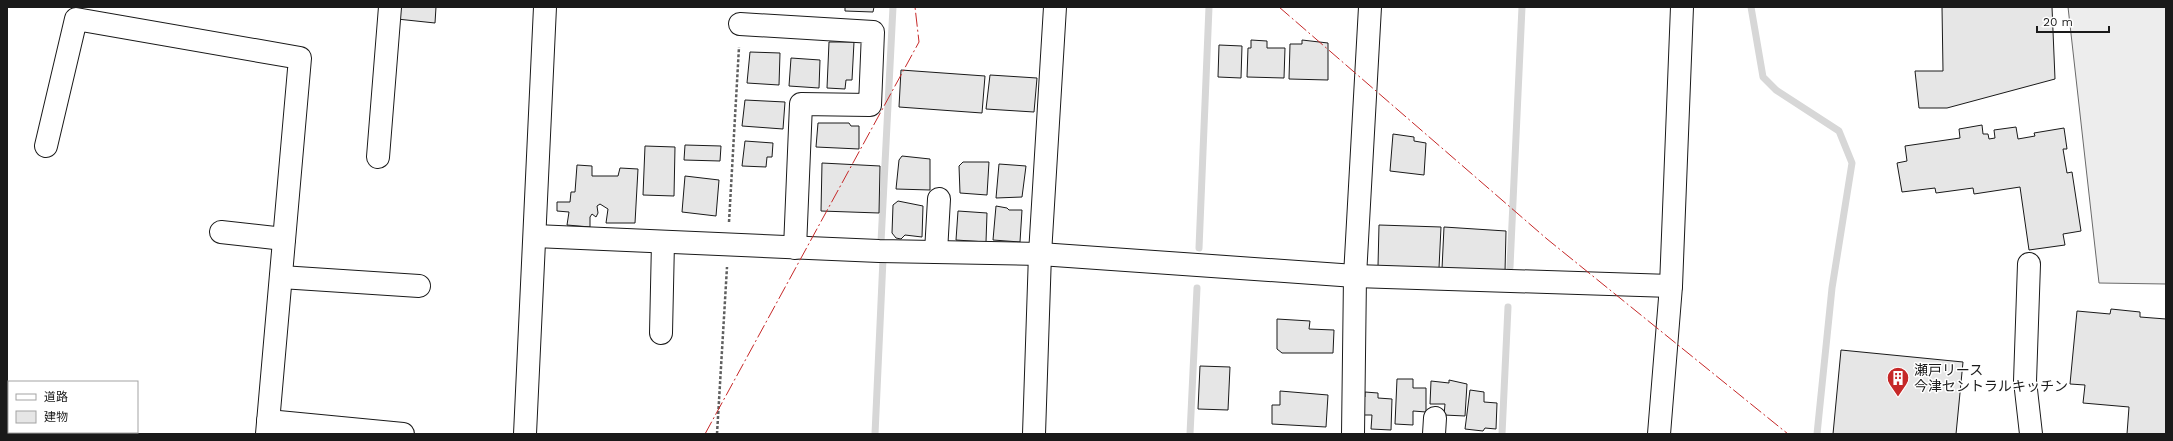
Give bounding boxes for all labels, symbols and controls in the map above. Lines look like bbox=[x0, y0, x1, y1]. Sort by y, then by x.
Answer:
scale bar bbox=[2037, 8, 2109, 34]
text: 20 m bbox=[2043, 15, 2073, 29]
place label: 瀬戸リース 今津セントラルキッチン bbox=[1914, 362, 2068, 394]
building icon: 瀬戸リース 今津セントラルキッチン bbox=[1885, 365, 1911, 398]
legend bbox=[8, 381, 138, 433]
text: 道路 bbox=[44, 390, 68, 404]
text: 建物 bbox=[44, 410, 68, 424]

